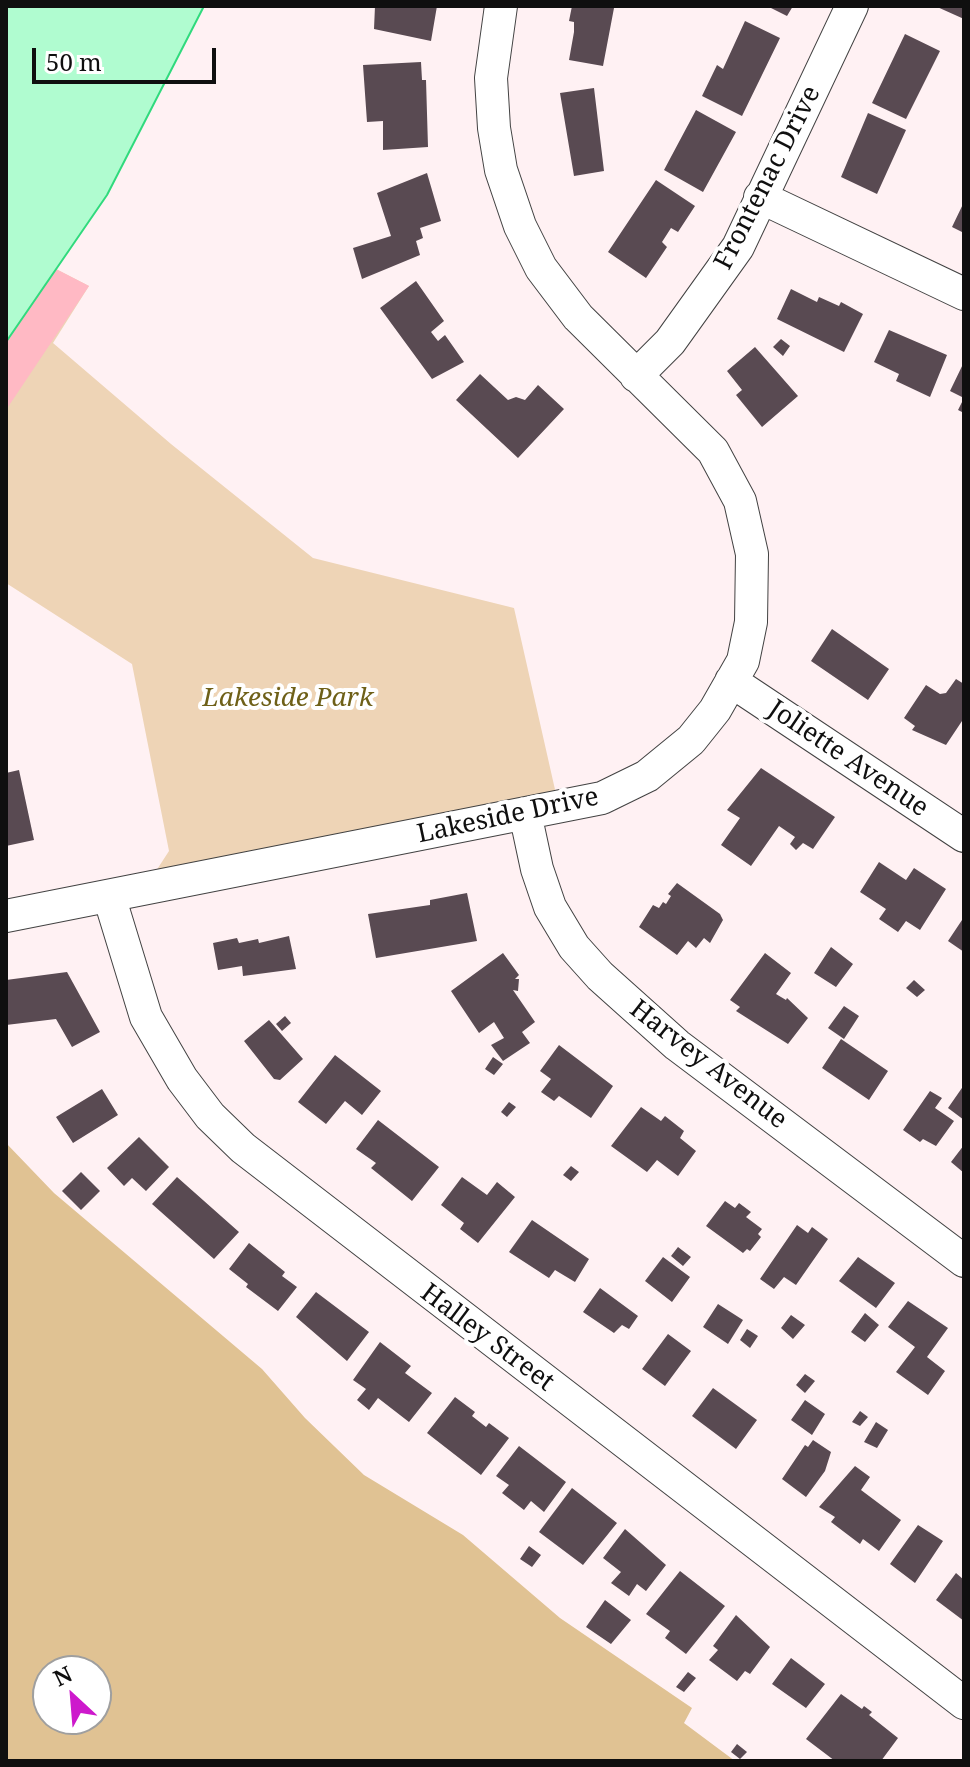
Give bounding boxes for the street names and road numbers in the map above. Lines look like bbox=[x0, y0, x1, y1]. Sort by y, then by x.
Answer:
street label: Frontenac Drive bbox=[708, 81, 828, 275]
street label: Joliette Avenue bbox=[762, 694, 934, 824]
street label: Lakeside Drive bbox=[414, 782, 602, 850]
street label: Harvey Avenue bbox=[623, 994, 793, 1136]
street label: Halley Street bbox=[414, 1278, 560, 1398]

